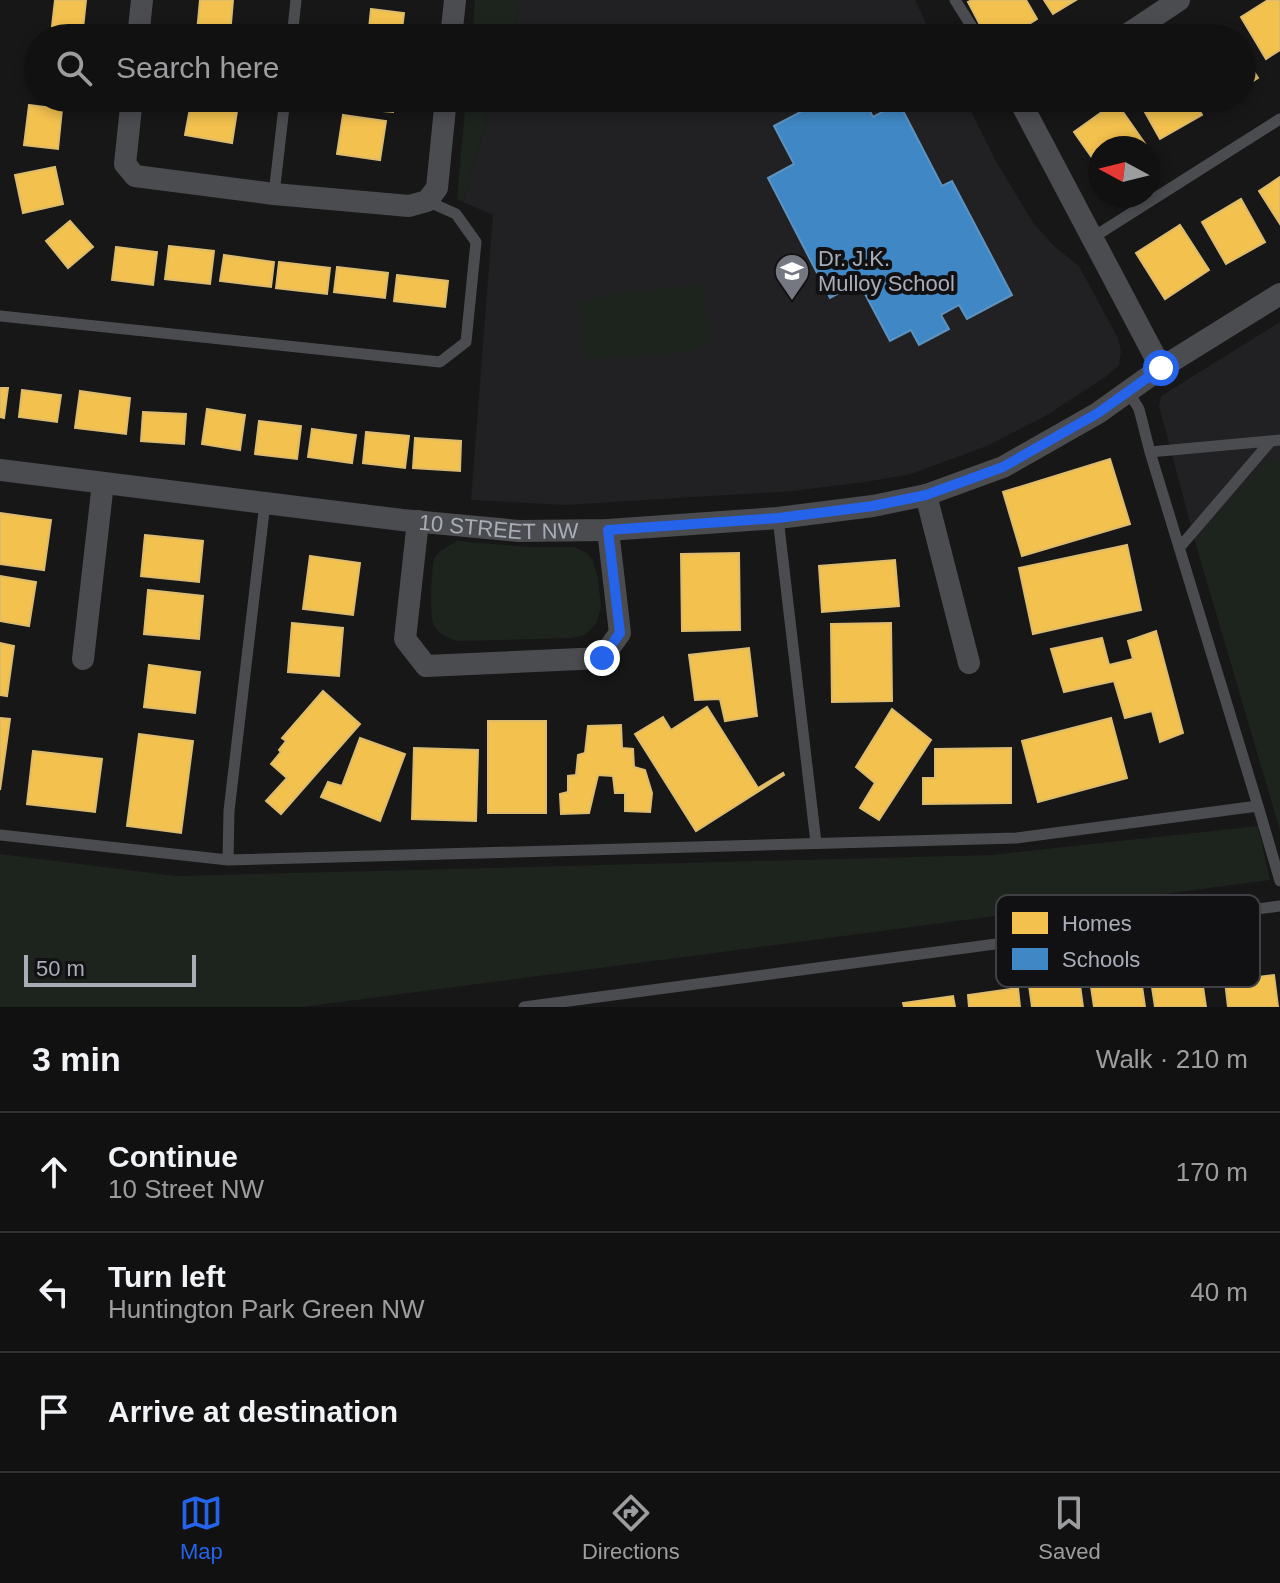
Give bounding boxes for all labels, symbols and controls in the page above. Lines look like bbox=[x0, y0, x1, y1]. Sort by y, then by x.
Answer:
search box bbox=[24, 24, 1256, 112]
icon: search bbox=[52, 46, 96, 90]
text: Search here bbox=[116, 51, 279, 84]
north arrow bbox=[1088, 136, 1160, 208]
place label: Dr. J.K. Mulloy School bbox=[818, 246, 955, 296]
school or university icon: Dr. J.K. Mulloy School bbox=[773, 252, 811, 302]
route start bbox=[1143, 350, 1179, 386]
street label: 10 STREET NW bbox=[418, 509, 579, 544]
route end bbox=[584, 640, 620, 676]
legend bbox=[996, 895, 1260, 987]
text: Homes bbox=[1062, 911, 1132, 936]
text: Schools bbox=[1062, 947, 1140, 972]
scale bar bbox=[24, 951, 196, 987]
text: 50 m bbox=[36, 956, 85, 981]
text: 3 min bbox=[32, 1040, 121, 1078]
text: Walk · 210 m bbox=[1096, 1044, 1248, 1074]
text: Continue bbox=[108, 1140, 238, 1173]
icon: ahead bbox=[32, 1150, 76, 1194]
text: 170 m bbox=[1176, 1157, 1248, 1187]
text: 10 Street NW bbox=[108, 1174, 264, 1204]
text: Turn left bbox=[108, 1260, 226, 1293]
icon: left bbox=[32, 1270, 76, 1314]
text: 40 m bbox=[1190, 1277, 1248, 1307]
text: Huntington Park Green NW bbox=[108, 1294, 424, 1324]
icon: arrive bbox=[32, 1390, 76, 1434]
text: Arrive at destination bbox=[108, 1395, 398, 1428]
tab: Map bbox=[179, 1491, 223, 1565]
tab: Directions bbox=[582, 1491, 680, 1565]
tab: Saved bbox=[1038, 1491, 1101, 1565]

